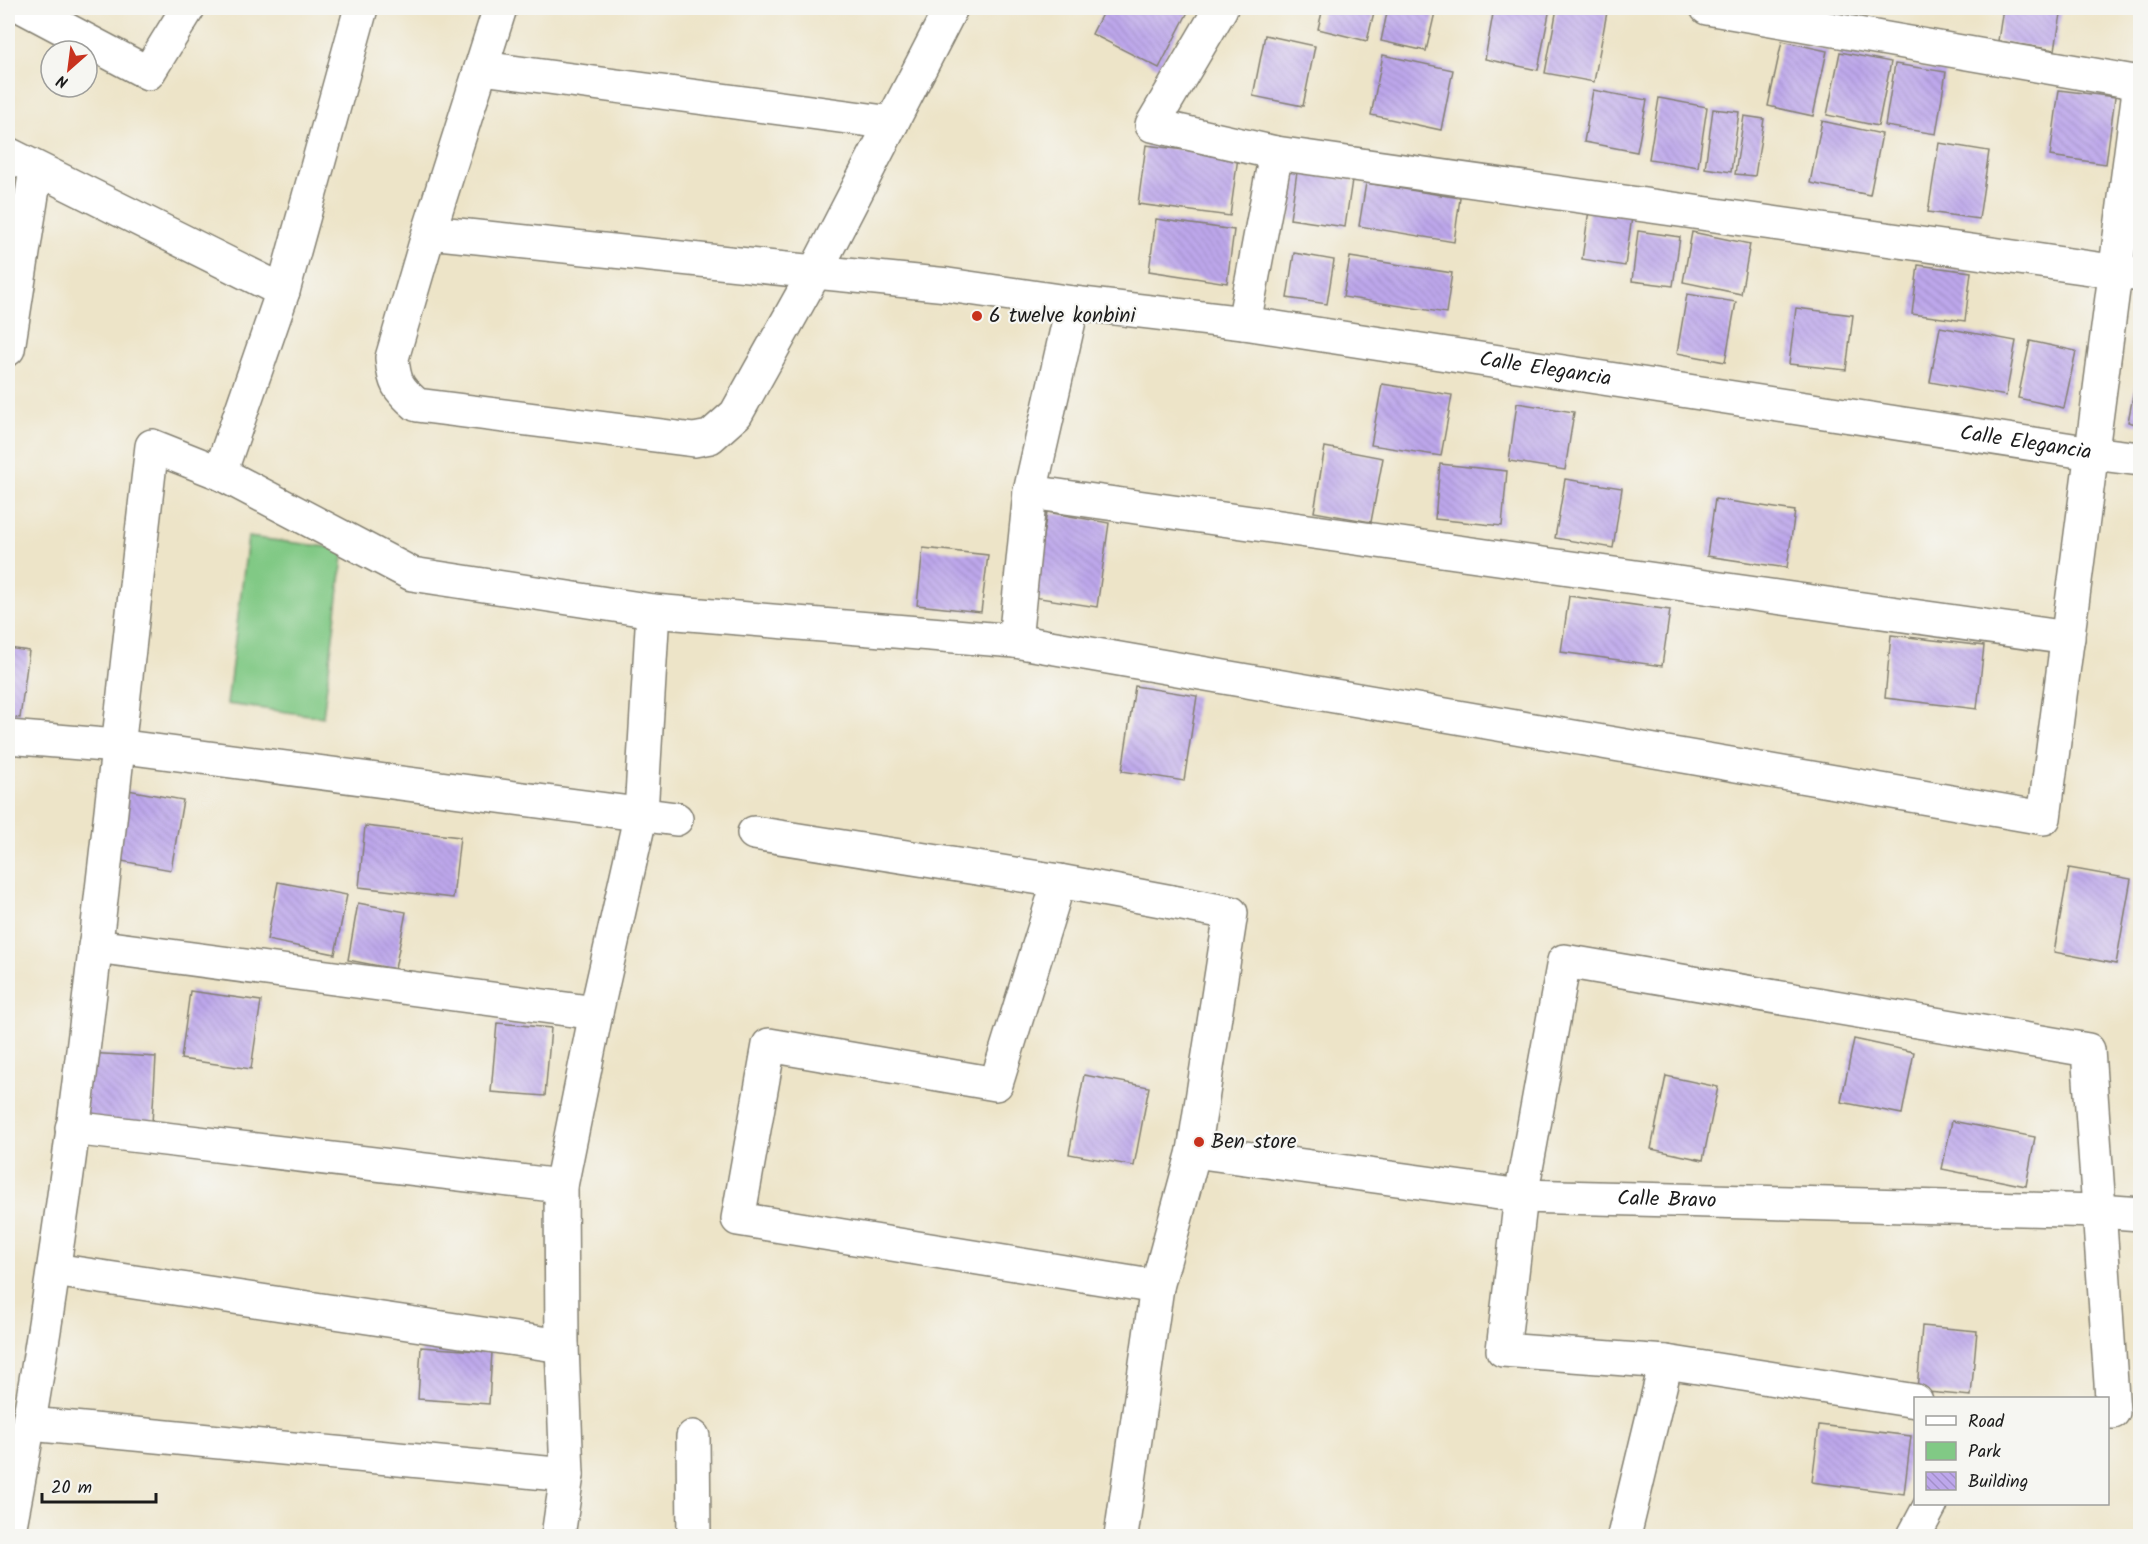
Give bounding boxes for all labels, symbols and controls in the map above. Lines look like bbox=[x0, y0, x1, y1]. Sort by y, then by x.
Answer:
north arrow bbox=[39, 39, 99, 99]
text: N bbox=[52, 68, 73, 94]
place label: 6 twelve konbini bbox=[989, 300, 1136, 333]
marker: 6 twelve konbini bbox=[970, 309, 984, 323]
street label: Calle Elegancia bbox=[1477, 343, 1614, 396]
street label: Calle Elegancia bbox=[1958, 416, 2094, 469]
place label: Ben store bbox=[1211, 1126, 1297, 1159]
marker: Ben store bbox=[1192, 1135, 1206, 1149]
street label: Calle Bravo bbox=[1617, 1182, 1717, 1218]
legend bbox=[1914, 1397, 2109, 1505]
text: Road bbox=[1968, 1408, 2005, 1437]
text: Park bbox=[1968, 1438, 2001, 1467]
scale bar bbox=[42, 1466, 156, 1504]
text: Building bbox=[1968, 1468, 2028, 1497]
text: 20 m bbox=[51, 1474, 92, 1503]

